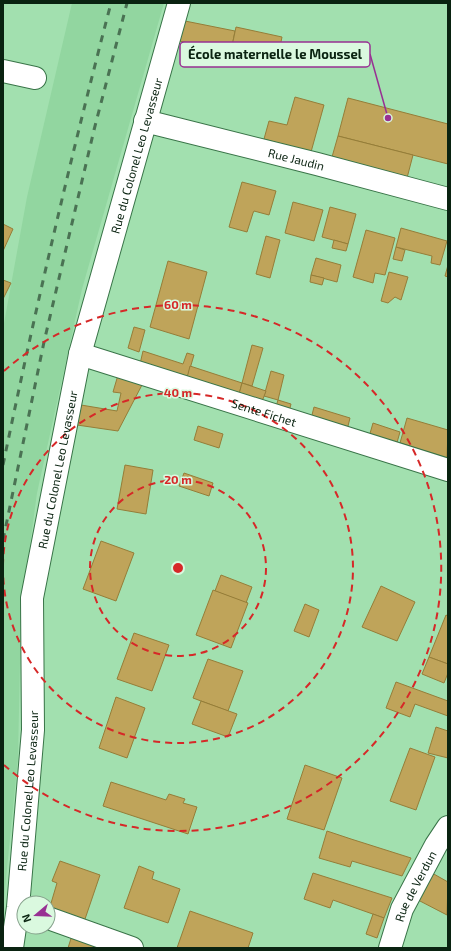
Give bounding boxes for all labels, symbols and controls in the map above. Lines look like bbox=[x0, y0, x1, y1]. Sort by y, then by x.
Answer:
callout: École maternelle le Moussel bbox=[180, 42, 370, 67]
text: École maternelle le Moussel bbox=[188, 45, 363, 62]
street label: Rue du Colonel Leo Levasseur bbox=[107, 76, 165, 235]
street label: Rue Jaudin bbox=[267, 145, 326, 173]
text: 60 m bbox=[164, 297, 192, 311]
text: 40 m bbox=[164, 385, 192, 399]
street label: Rue du Colonel Leo Levasseur bbox=[35, 389, 80, 550]
street label: Sente Fichet bbox=[230, 395, 299, 429]
text: 20 m bbox=[164, 472, 192, 486]
centre of rings bbox=[171, 561, 185, 575]
street label: Rue du Colonel Leo Levasseur bbox=[14, 710, 40, 872]
street label: Rue de Verdun bbox=[392, 848, 439, 923]
north arrow bbox=[16, 895, 56, 935]
text: N bbox=[19, 912, 34, 924]

